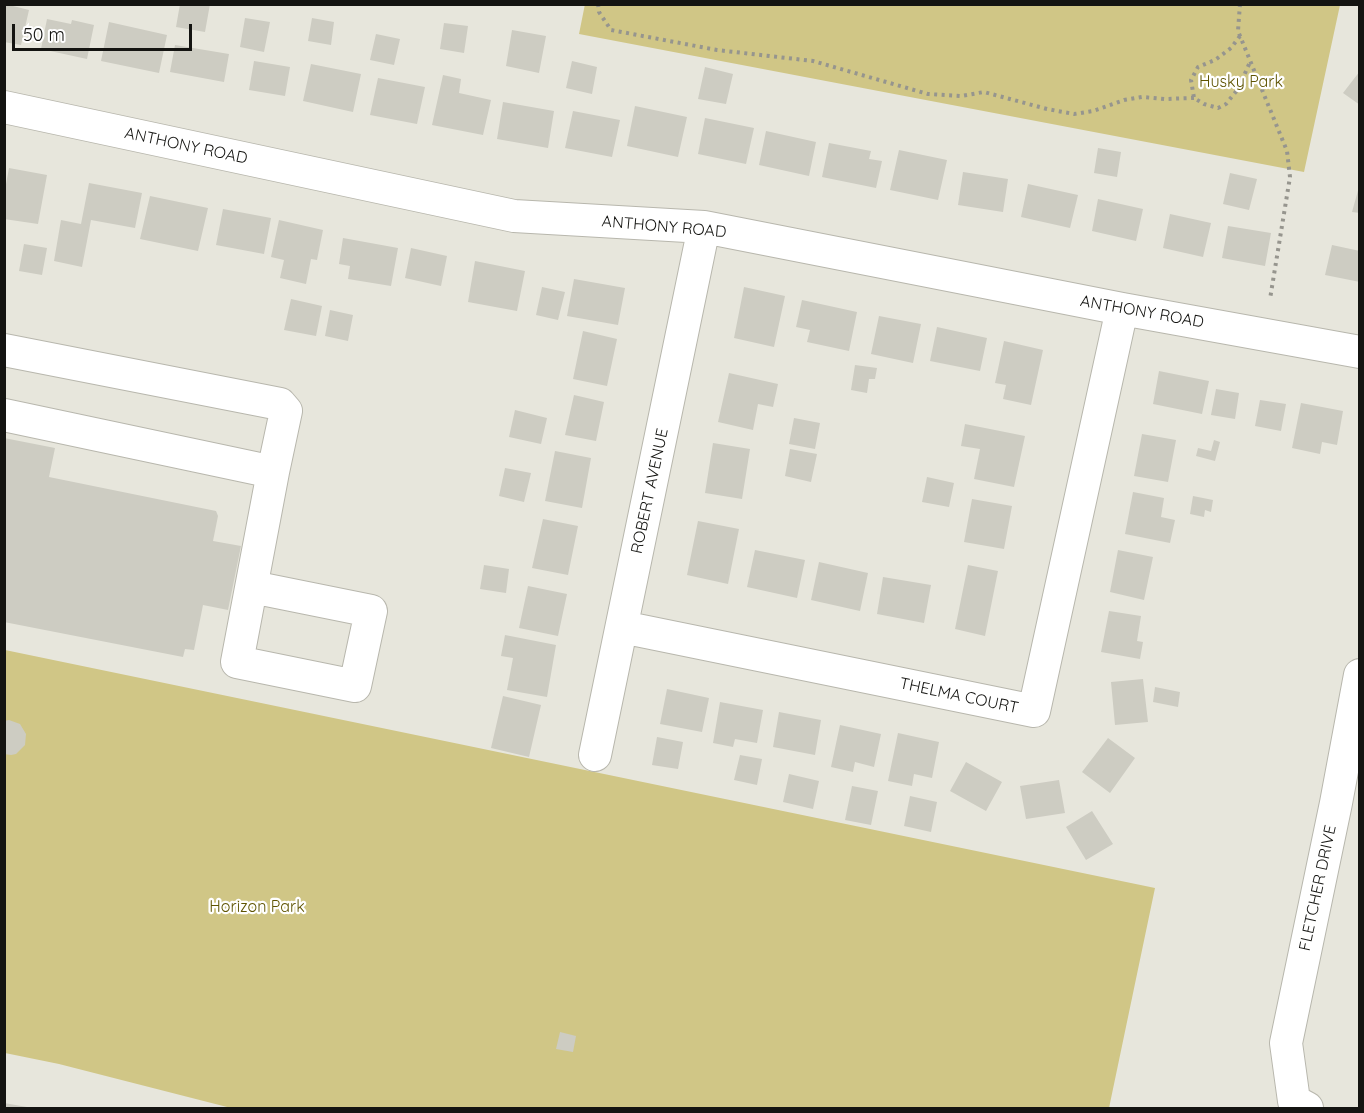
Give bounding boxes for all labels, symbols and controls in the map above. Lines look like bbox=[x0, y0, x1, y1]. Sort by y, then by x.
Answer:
scale bar bbox=[15, 12, 195, 50]
text: 50 m bbox=[23, 23, 65, 46]
park label: Husky Park bbox=[1199, 72, 1283, 92]
street label: ANTHONY ROAD bbox=[123, 124, 249, 168]
street label: ANTHONY ROAD bbox=[601, 212, 727, 242]
street label: ANTHONY ROAD bbox=[1079, 292, 1205, 332]
street label: ROBERT AVENUE bbox=[627, 427, 673, 555]
street label: THELMA COURT bbox=[898, 674, 1020, 718]
street label: FLETCHER DRIVE bbox=[1295, 823, 1341, 953]
park label: Horizon Park bbox=[209, 897, 305, 917]

